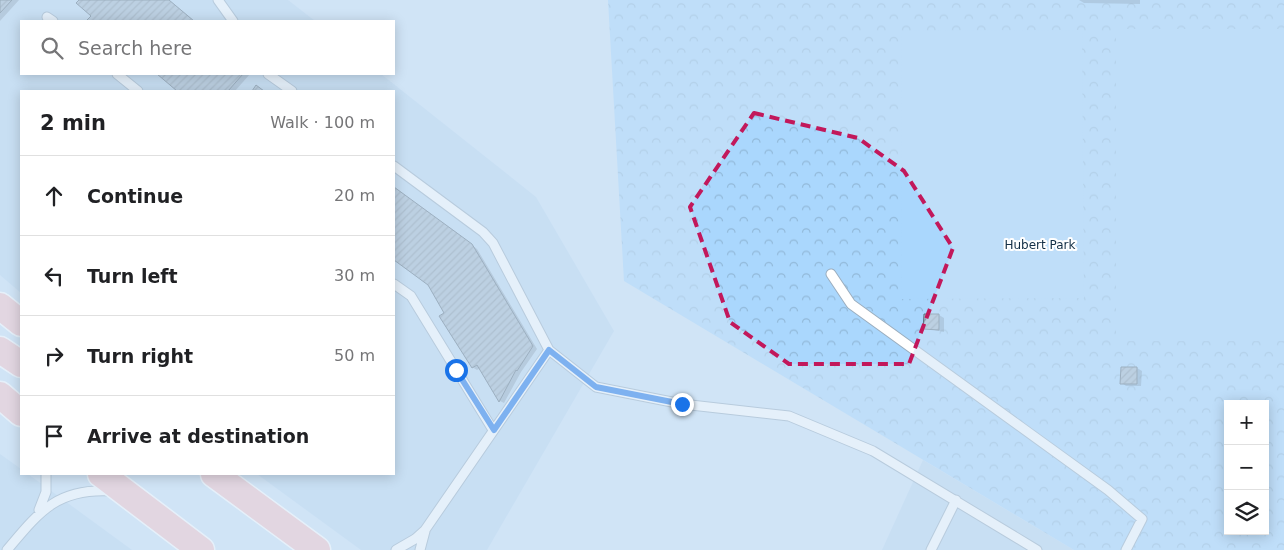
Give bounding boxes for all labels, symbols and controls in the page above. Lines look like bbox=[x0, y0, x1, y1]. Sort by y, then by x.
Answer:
search box bbox=[20, 20, 395, 75]
icon: search bbox=[38, 34, 66, 62]
text: Search here bbox=[78, 37, 192, 59]
text: 2 min bbox=[40, 111, 106, 135]
text: Walk · 100 m bbox=[270, 113, 375, 132]
icon: ahead bbox=[40, 182, 68, 210]
text: Continue bbox=[87, 185, 183, 207]
text: 20 m bbox=[334, 186, 375, 205]
park label: Hubert Park bbox=[1004, 238, 1076, 252]
icon: left bbox=[40, 262, 68, 290]
text: Turn left bbox=[87, 265, 178, 287]
text: 30 m bbox=[334, 266, 375, 285]
icon: right bbox=[40, 342, 68, 370]
text: Turn right bbox=[87, 345, 193, 367]
text: 50 m bbox=[334, 346, 375, 365]
route start bbox=[445, 359, 468, 382]
route end bbox=[671, 393, 694, 416]
map controls bbox=[1224, 400, 1269, 535]
button: + bbox=[1224, 400, 1269, 445]
icon: arrive bbox=[40, 422, 68, 450]
text: Arrive at destination bbox=[87, 425, 309, 447]
button: − bbox=[1224, 445, 1269, 490]
button: layers bbox=[1224, 490, 1269, 535]

